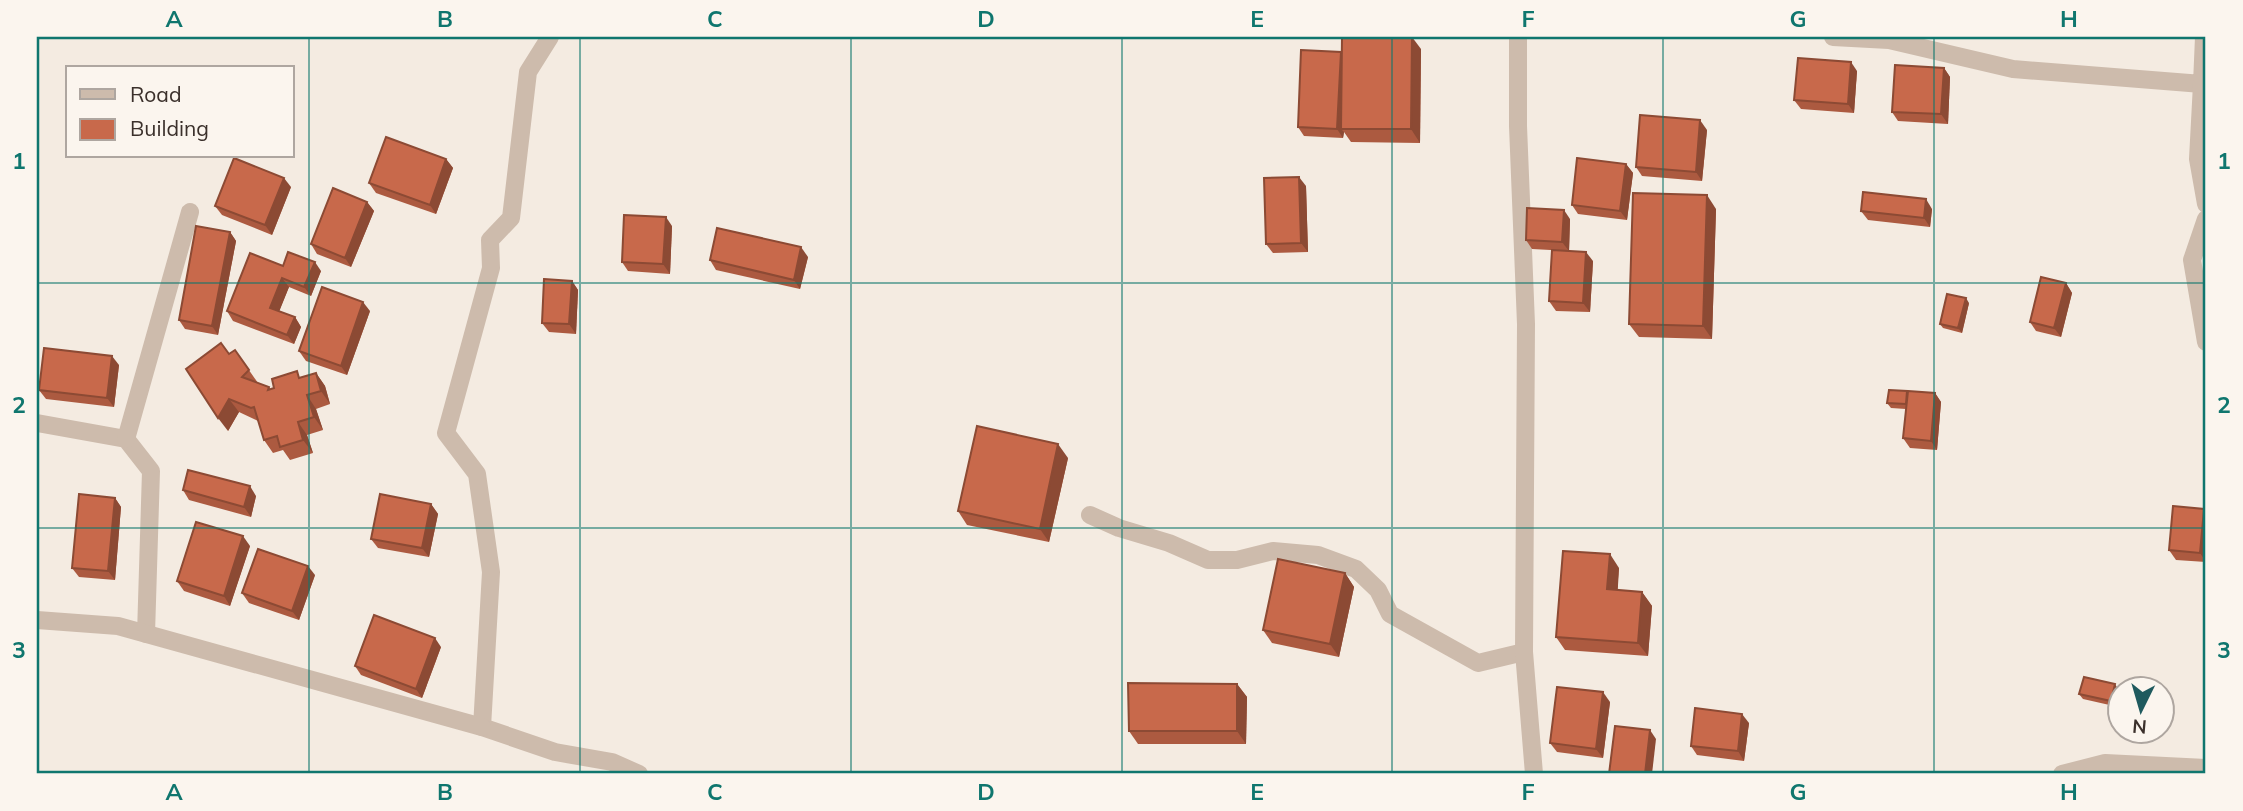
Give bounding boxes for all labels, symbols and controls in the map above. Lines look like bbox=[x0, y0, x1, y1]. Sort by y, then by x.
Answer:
text: A bbox=[165, 4, 183, 33]
text: B bbox=[437, 4, 453, 33]
text: C bbox=[707, 4, 723, 33]
text: D bbox=[977, 4, 995, 33]
text: E bbox=[1250, 4, 1264, 33]
text: F bbox=[1521, 4, 1535, 33]
text: G bbox=[1789, 4, 1807, 33]
text: H bbox=[2060, 4, 2078, 33]
legend bbox=[66, 66, 294, 158]
text: Road bbox=[130, 81, 181, 107]
text: Building bbox=[130, 115, 209, 141]
text: 1 bbox=[12, 146, 26, 175]
text: 1 bbox=[2217, 146, 2231, 175]
text: 2 bbox=[12, 390, 26, 419]
text: 2 bbox=[2217, 390, 2231, 419]
text: 3 bbox=[12, 635, 26, 664]
text: 3 bbox=[2217, 635, 2231, 664]
north arrow bbox=[2106, 674, 2176, 744]
text: N bbox=[2131, 714, 2148, 740]
text: A bbox=[165, 777, 183, 806]
text: B bbox=[437, 777, 453, 806]
text: C bbox=[707, 777, 723, 806]
text: D bbox=[977, 777, 995, 806]
text: E bbox=[1250, 777, 1264, 806]
text: F bbox=[1521, 777, 1535, 806]
text: G bbox=[1789, 777, 1807, 806]
text: H bbox=[2060, 777, 2078, 806]

